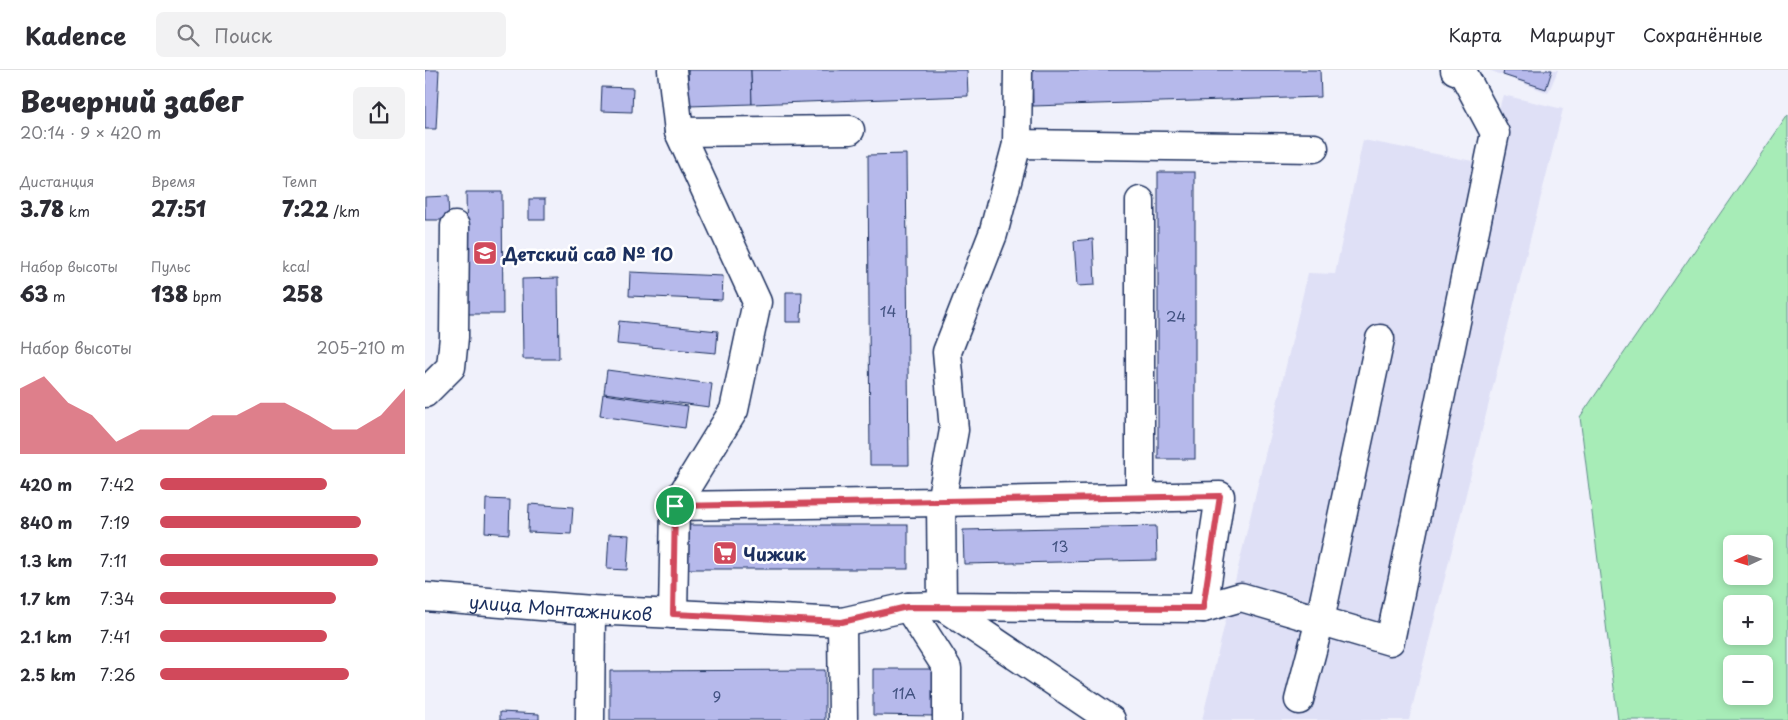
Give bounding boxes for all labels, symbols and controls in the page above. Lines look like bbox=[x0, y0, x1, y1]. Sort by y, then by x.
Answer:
search box bbox=[156, 12, 506, 57]
text: Kadence bbox=[25, 17, 126, 53]
icon: search bbox=[174, 21, 202, 49]
text: Поиск bbox=[214, 21, 272, 49]
text: Карта bbox=[1449, 21, 1501, 48]
text: Маршрут bbox=[1529, 21, 1615, 48]
text: Сохранённые bbox=[1643, 21, 1763, 48]
text: Вечерний забег bbox=[20, 79, 243, 122]
button: share bbox=[353, 87, 405, 139]
text: 20:14 · 9 × 420 m bbox=[20, 120, 161, 144]
text: Дистанция bbox=[20, 171, 94, 192]
text: Время bbox=[151, 171, 196, 192]
text: Темп bbox=[282, 171, 317, 192]
text: 3.78 bbox=[20, 192, 64, 224]
text: 27:51 bbox=[151, 192, 206, 224]
text: 7:22 bbox=[282, 192, 329, 224]
text: km bbox=[64, 201, 90, 222]
text: /km bbox=[329, 201, 360, 222]
school or university icon: Детский сад № 10 bbox=[472, 240, 498, 266]
place label: Детский сад № 10 bbox=[502, 240, 673, 267]
text: Набор высоты bbox=[20, 256, 118, 277]
text: Пульс bbox=[151, 256, 191, 277]
text: kcal bbox=[282, 256, 310, 277]
text: 63 bbox=[20, 277, 48, 309]
text: 138 bbox=[151, 277, 188, 309]
text: 258 bbox=[282, 277, 323, 309]
text: m bbox=[48, 286, 66, 307]
text: bpm bbox=[188, 286, 222, 307]
house number: 14 bbox=[880, 299, 896, 322]
house number: 24 bbox=[1166, 304, 1186, 327]
text: Набор высоты bbox=[20, 335, 132, 359]
text: 205–210 m bbox=[316, 335, 405, 359]
text: 420 m bbox=[20, 472, 72, 496]
text: 7:42 bbox=[100, 472, 135, 496]
pin bbox=[654, 485, 696, 527]
icon: arrive bbox=[661, 492, 689, 520]
text: 840 m bbox=[20, 510, 73, 534]
text: 7:19 bbox=[100, 510, 130, 534]
house number: 13 bbox=[1052, 534, 1068, 557]
north arrow bbox=[1723, 535, 1773, 585]
map controls bbox=[1723, 535, 1773, 705]
supermarket icon: Чижик bbox=[712, 540, 738, 566]
place label: Чижик bbox=[743, 540, 806, 567]
text: 1.3 km bbox=[20, 548, 72, 572]
text: 7:11 bbox=[100, 548, 127, 572]
text: 1.7 km bbox=[20, 586, 71, 610]
text: 7:34 bbox=[100, 586, 135, 610]
street label: улица Монтажников bbox=[468, 587, 653, 626]
button: + bbox=[1723, 595, 1773, 645]
text: 2.1 km bbox=[20, 624, 72, 648]
text: 7:41 bbox=[100, 624, 130, 648]
button: − bbox=[1723, 655, 1773, 705]
text: 2.5 km bbox=[20, 662, 76, 686]
text: 7:26 bbox=[100, 662, 135, 686]
house number: 11А bbox=[892, 681, 916, 704]
house number: 9 bbox=[713, 684, 721, 707]

